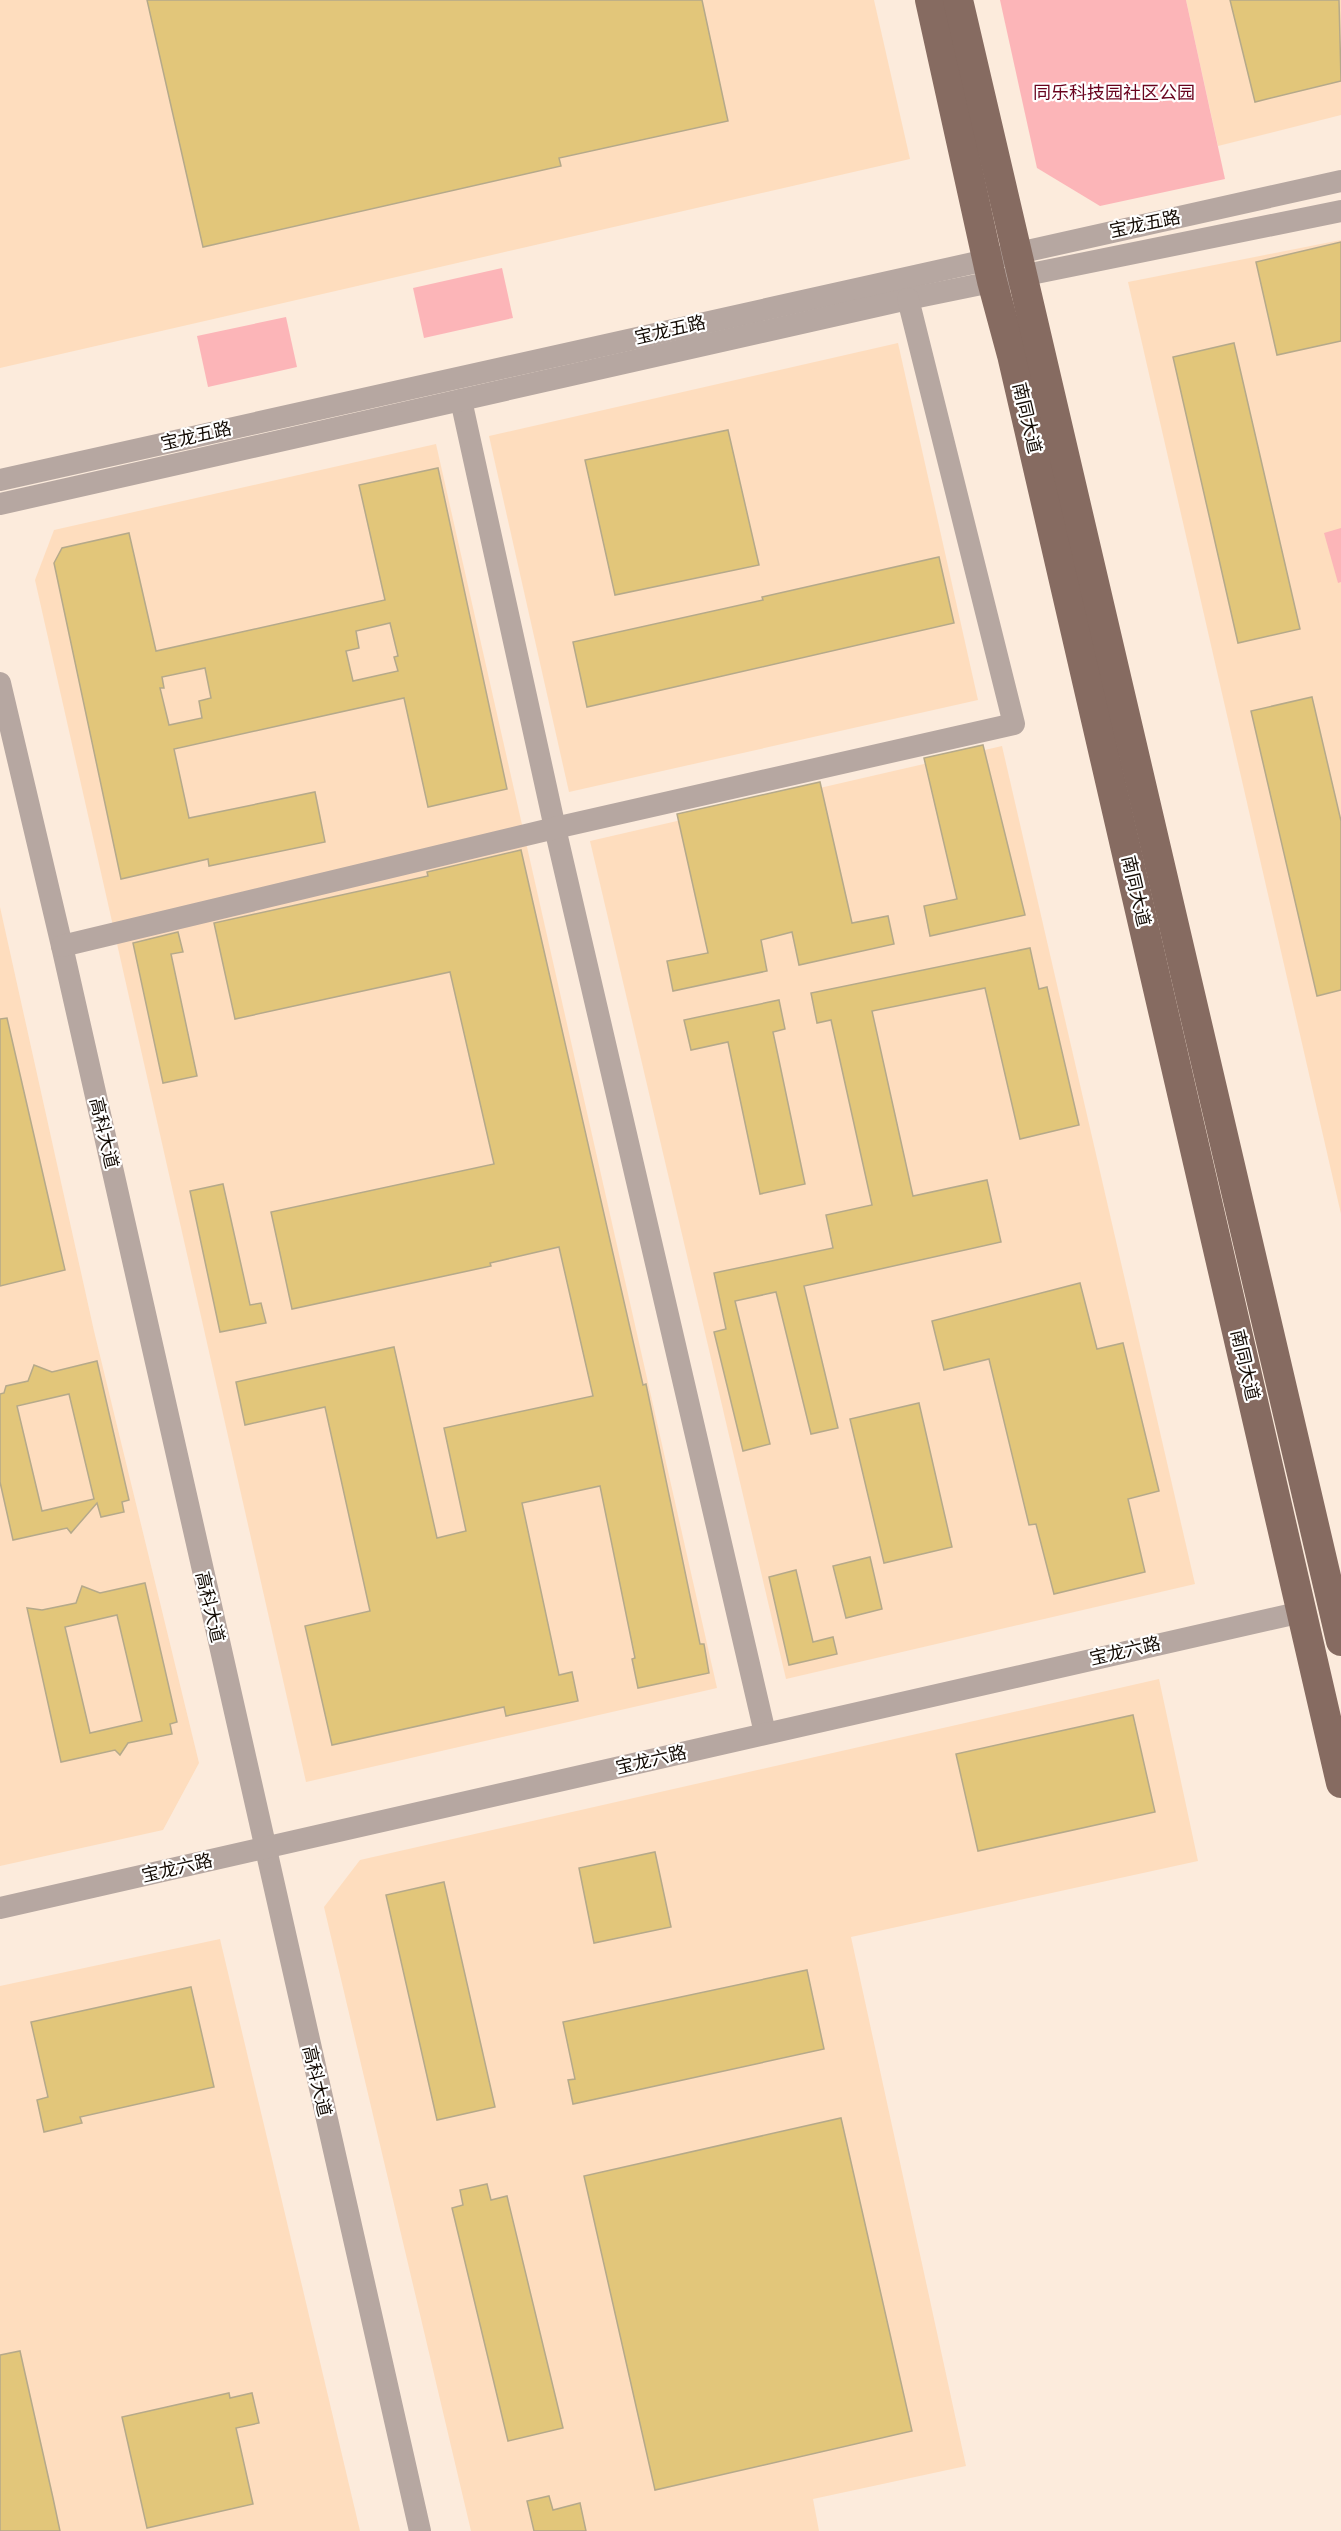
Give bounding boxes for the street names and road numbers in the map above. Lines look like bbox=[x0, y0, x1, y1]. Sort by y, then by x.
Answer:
street label: 宝龙五路 bbox=[1107, 206, 1182, 241]
street label: 宝龙五路 bbox=[632, 311, 707, 348]
street label: 南同大道 bbox=[1009, 380, 1046, 455]
street label: 宝龙五路 bbox=[158, 417, 233, 454]
street label: 南同大道 bbox=[1118, 853, 1155, 928]
street label: 高科大道 bbox=[86, 1095, 123, 1170]
street label: 南同大道 bbox=[1227, 1327, 1264, 1402]
street label: 高科大道 bbox=[192, 1569, 229, 1644]
street label: 宝龙六路 bbox=[1087, 1632, 1162, 1669]
street label: 宝龙六路 bbox=[613, 1741, 688, 1778]
street label: 宝龙六路 bbox=[139, 1849, 214, 1886]
street label: 高科大道 bbox=[299, 2043, 336, 2118]

